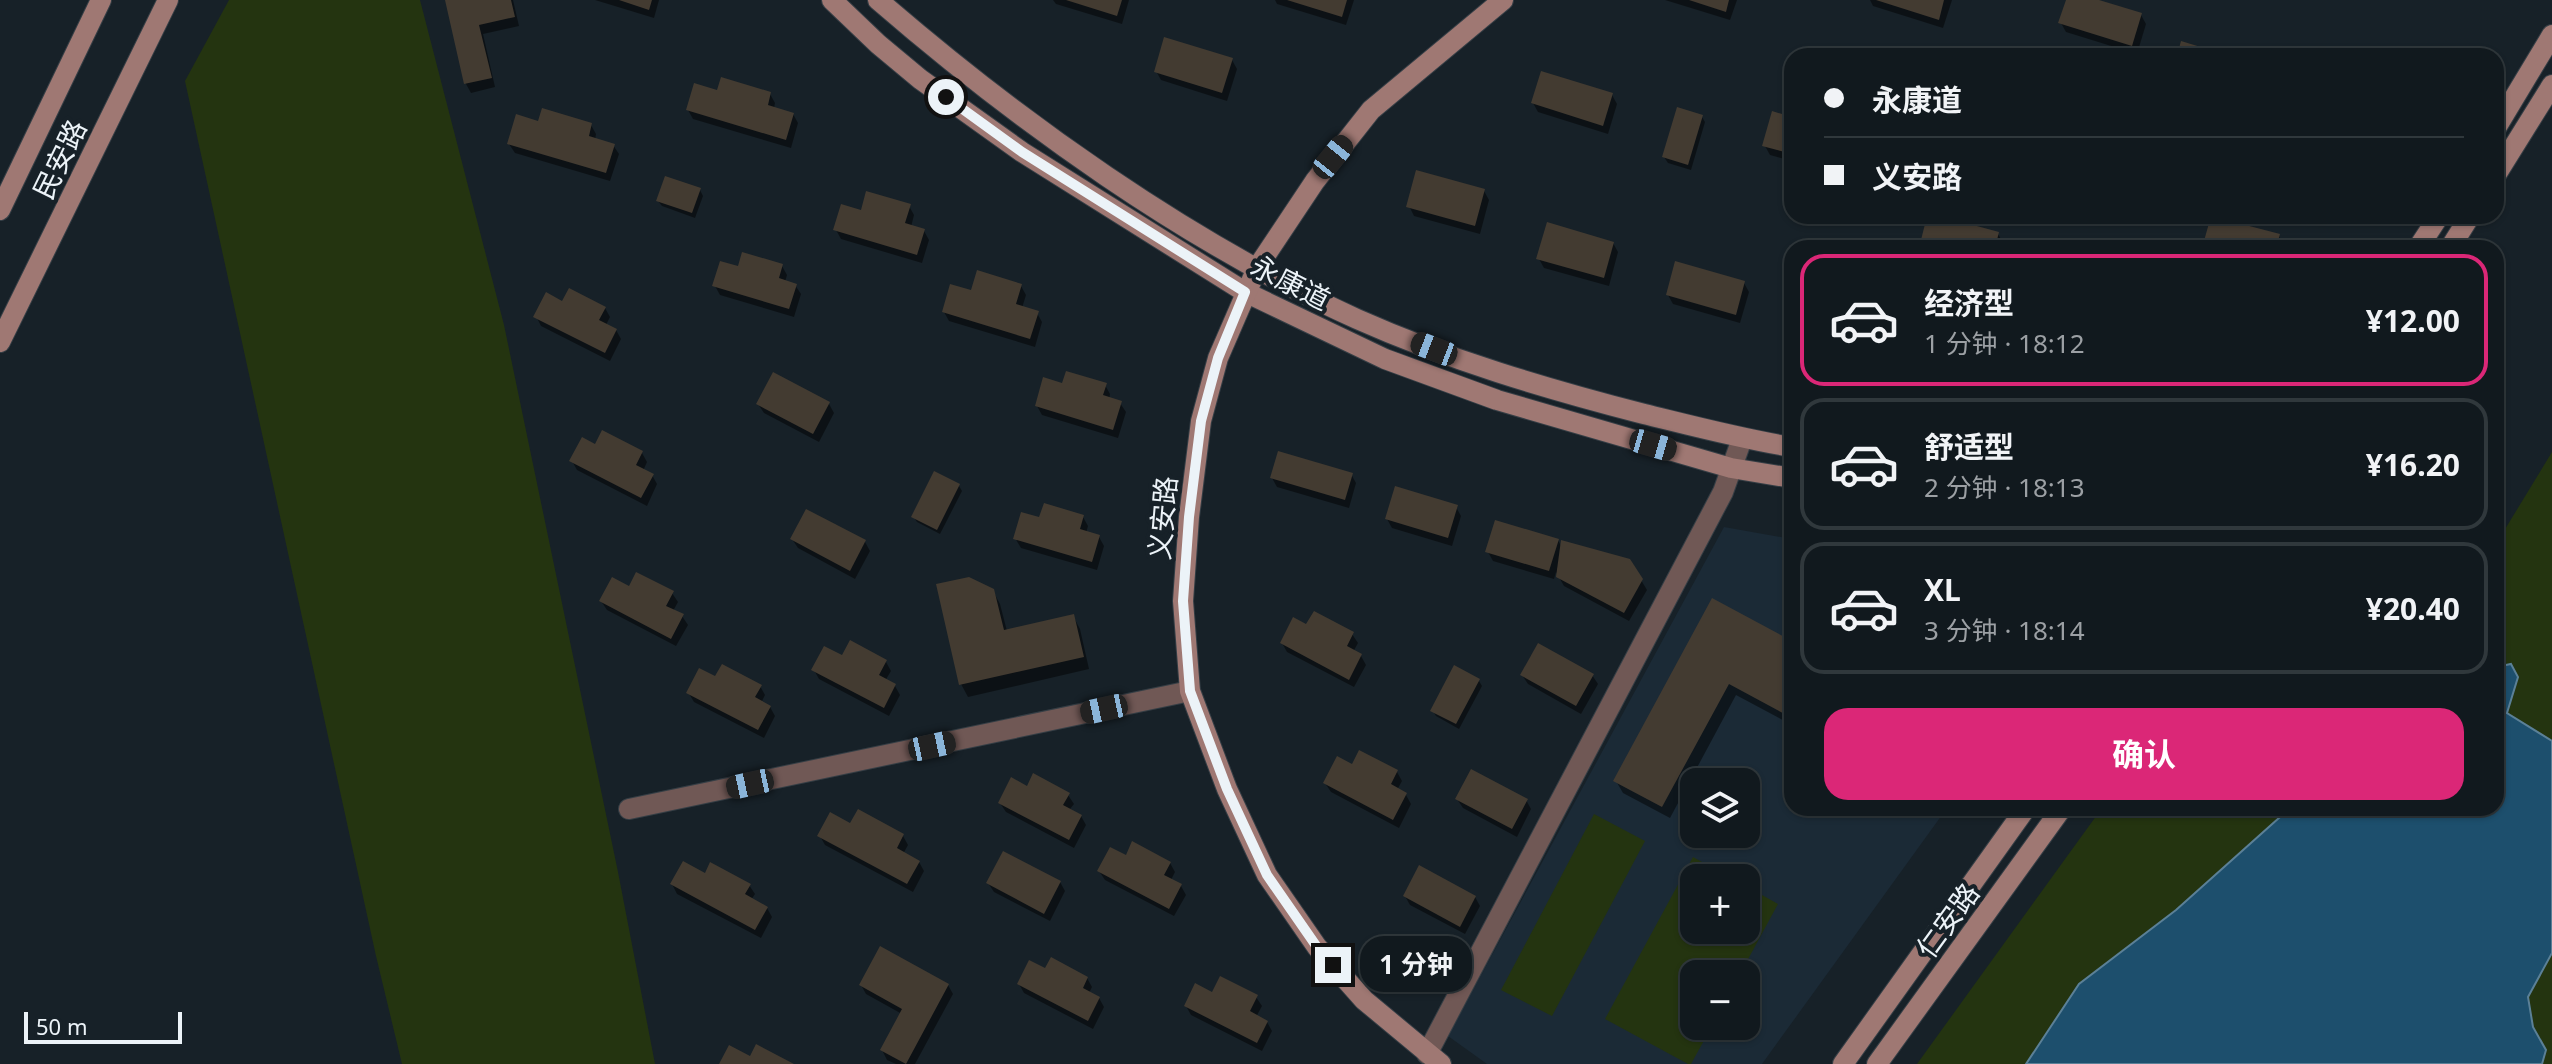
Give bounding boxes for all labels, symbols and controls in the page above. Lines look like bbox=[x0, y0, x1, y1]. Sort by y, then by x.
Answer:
route start bbox=[928, 79, 964, 115]
text: 永康道 bbox=[1872, 79, 1962, 120]
street label: 民安路 bbox=[24, 113, 94, 205]
car bbox=[1309, 131, 1357, 183]
text: 义安路 bbox=[1872, 156, 1962, 197]
street label: 永康道 bbox=[1245, 246, 1337, 318]
text: 经济型 bbox=[1924, 282, 2014, 323]
icon: car bbox=[1828, 284, 1900, 356]
text: ¥12.00 bbox=[2366, 300, 2460, 341]
text: 1 分钟 · 18:12 bbox=[1924, 325, 2085, 361]
car bbox=[1407, 329, 1461, 369]
text: 舒适型 bbox=[1924, 426, 2014, 467]
car bbox=[1627, 427, 1679, 463]
icon: car bbox=[1828, 428, 1900, 500]
text: ¥16.20 bbox=[2366, 444, 2460, 485]
text: 2 分钟 · 18:13 bbox=[1924, 469, 2085, 505]
street label: 义安路 bbox=[1139, 474, 1185, 562]
text: XL bbox=[1924, 569, 1961, 610]
icon: car bbox=[1828, 572, 1900, 644]
text: ¥20.40 bbox=[2366, 588, 2460, 629]
text: 3 分钟 · 18:14 bbox=[1924, 612, 2085, 648]
car bbox=[1078, 692, 1130, 726]
button: 确认 bbox=[1824, 708, 2464, 800]
car bbox=[906, 729, 958, 763]
car bbox=[724, 767, 776, 801]
map controls bbox=[1680, 768, 1760, 1040]
button: layers bbox=[1680, 768, 1760, 848]
button: + bbox=[1680, 864, 1760, 944]
street label: 仁安路 bbox=[1907, 875, 1987, 965]
callout: 1 分钟 bbox=[1361, 937, 1473, 993]
text: 1 分钟 bbox=[1379, 946, 1453, 982]
route end bbox=[1315, 947, 1351, 983]
button: − bbox=[1680, 960, 1760, 1040]
scale bar bbox=[24, 1008, 182, 1044]
text: 50 m bbox=[36, 1011, 87, 1041]

